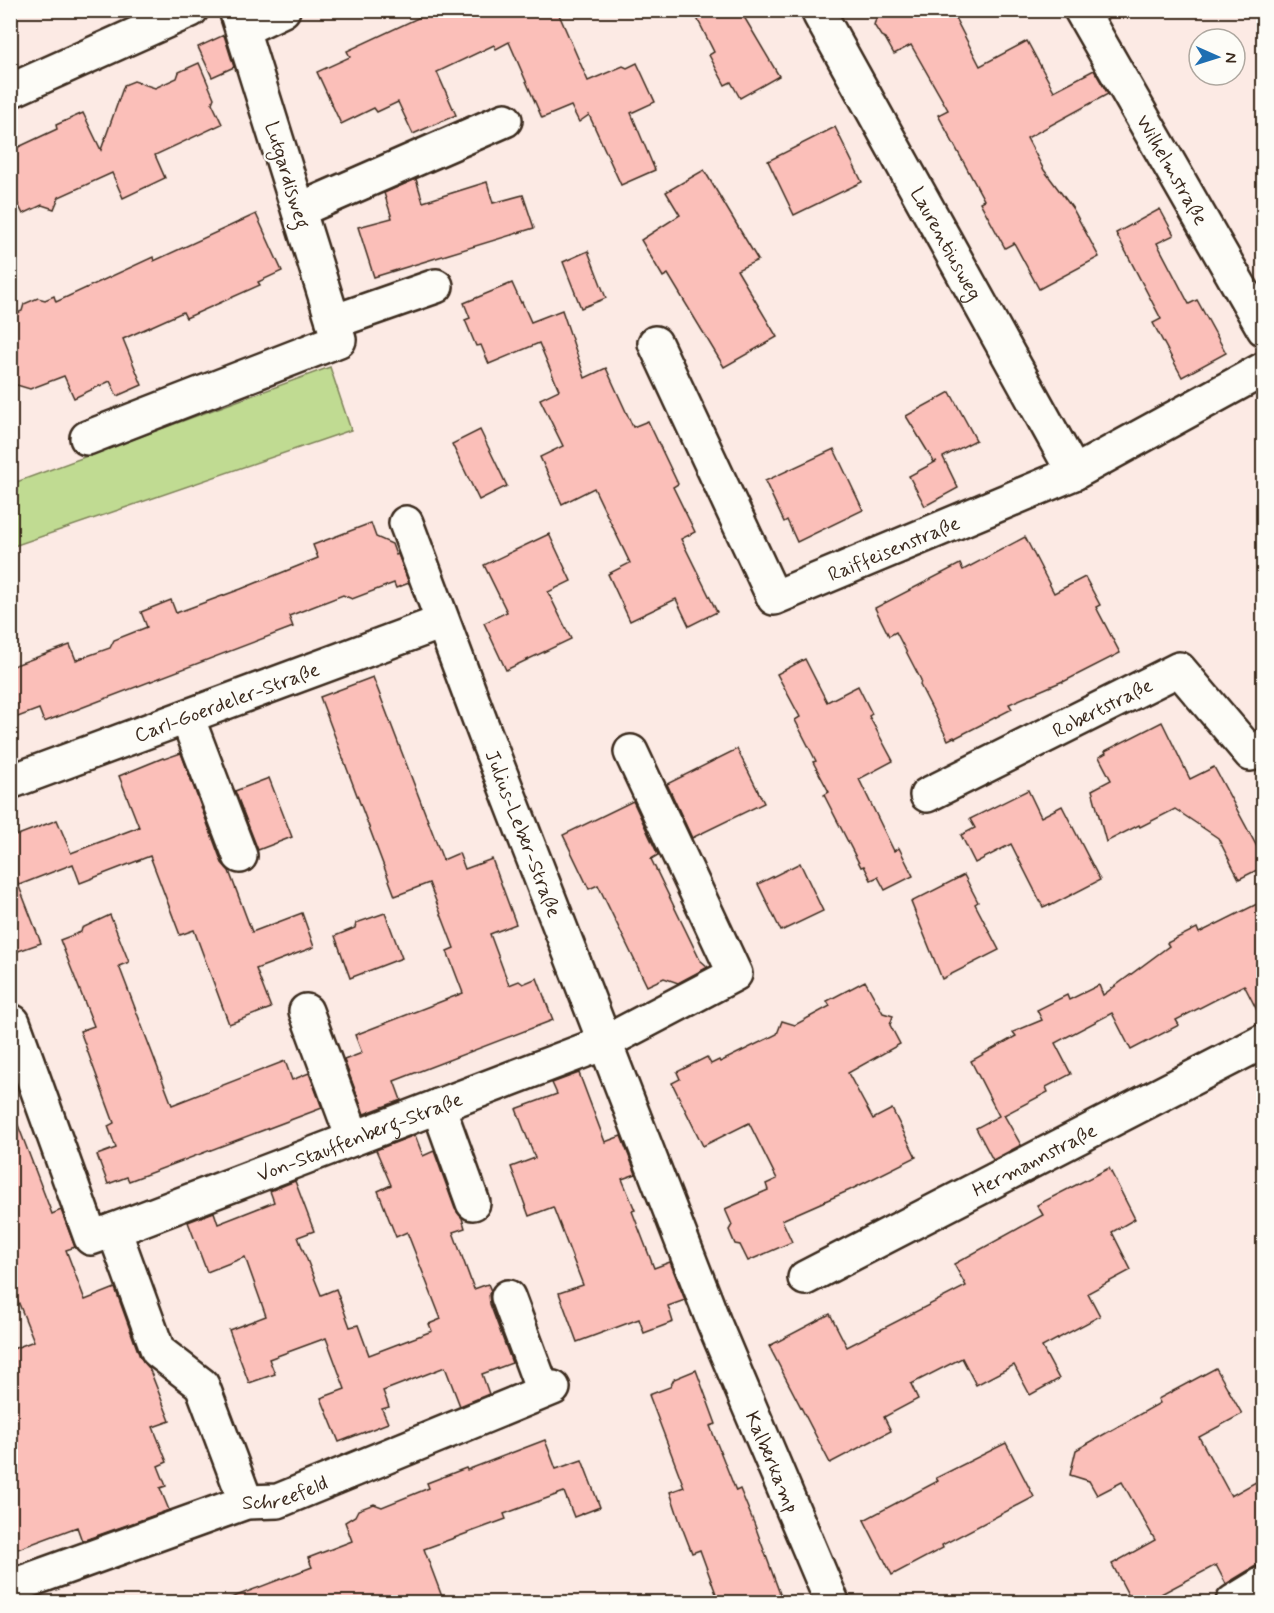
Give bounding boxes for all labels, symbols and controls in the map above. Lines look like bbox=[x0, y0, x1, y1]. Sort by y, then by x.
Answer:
north arrow bbox=[1187, 27, 1247, 87]
text: N bbox=[1220, 52, 1241, 64]
street label: Wilhelmstraße bbox=[1129, 110, 1214, 231]
street label: Lutgardisweg bbox=[256, 118, 316, 233]
street label: Laurentiusweg bbox=[903, 182, 988, 306]
street label: Raiffeisenstraße bbox=[824, 510, 964, 589]
street label: Carl-Goerdeler-Straße bbox=[131, 657, 324, 750]
street label: Robertstraße bbox=[1048, 672, 1158, 745]
street label: Julius-Leber-Straße bbox=[478, 746, 567, 922]
street label: Von-Stauffenberg-Straße bbox=[253, 1086, 467, 1189]
street label: Hermannstraße bbox=[968, 1117, 1102, 1204]
street label: Kalberkamp bbox=[738, 1407, 805, 1518]
street label: Schreefeld bbox=[242, 1470, 332, 1517]

